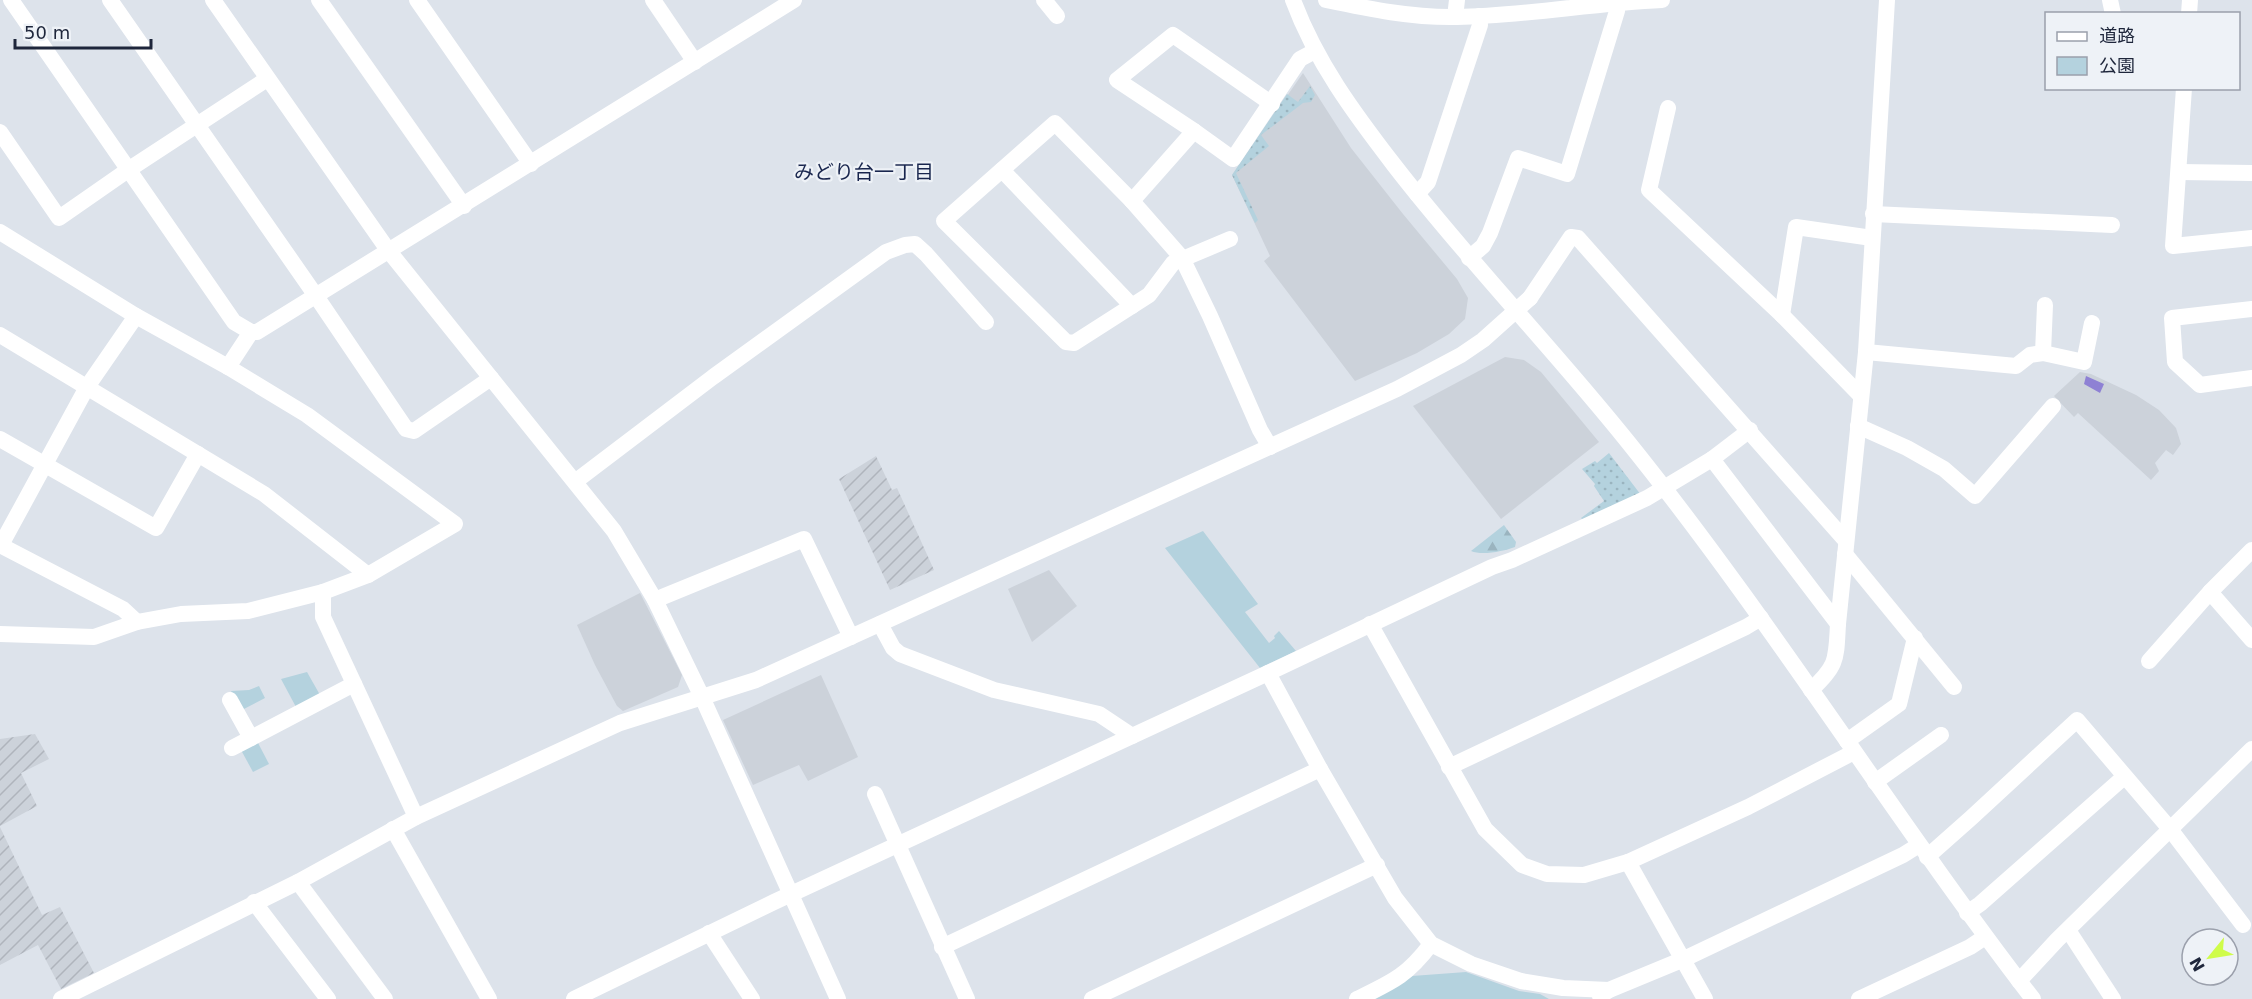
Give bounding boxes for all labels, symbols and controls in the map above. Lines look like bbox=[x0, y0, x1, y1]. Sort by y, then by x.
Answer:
scale bar bbox=[15, 12, 152, 50]
legend bbox=[2045, 12, 2240, 90]
text: 50 m bbox=[24, 22, 70, 43]
text: 道路 bbox=[2099, 25, 2135, 46]
text: 公園 bbox=[2099, 55, 2135, 76]
district label: みどり台一丁目 bbox=[794, 160, 934, 184]
north arrow bbox=[2180, 927, 2240, 987]
text: N bbox=[2186, 954, 2209, 975]

